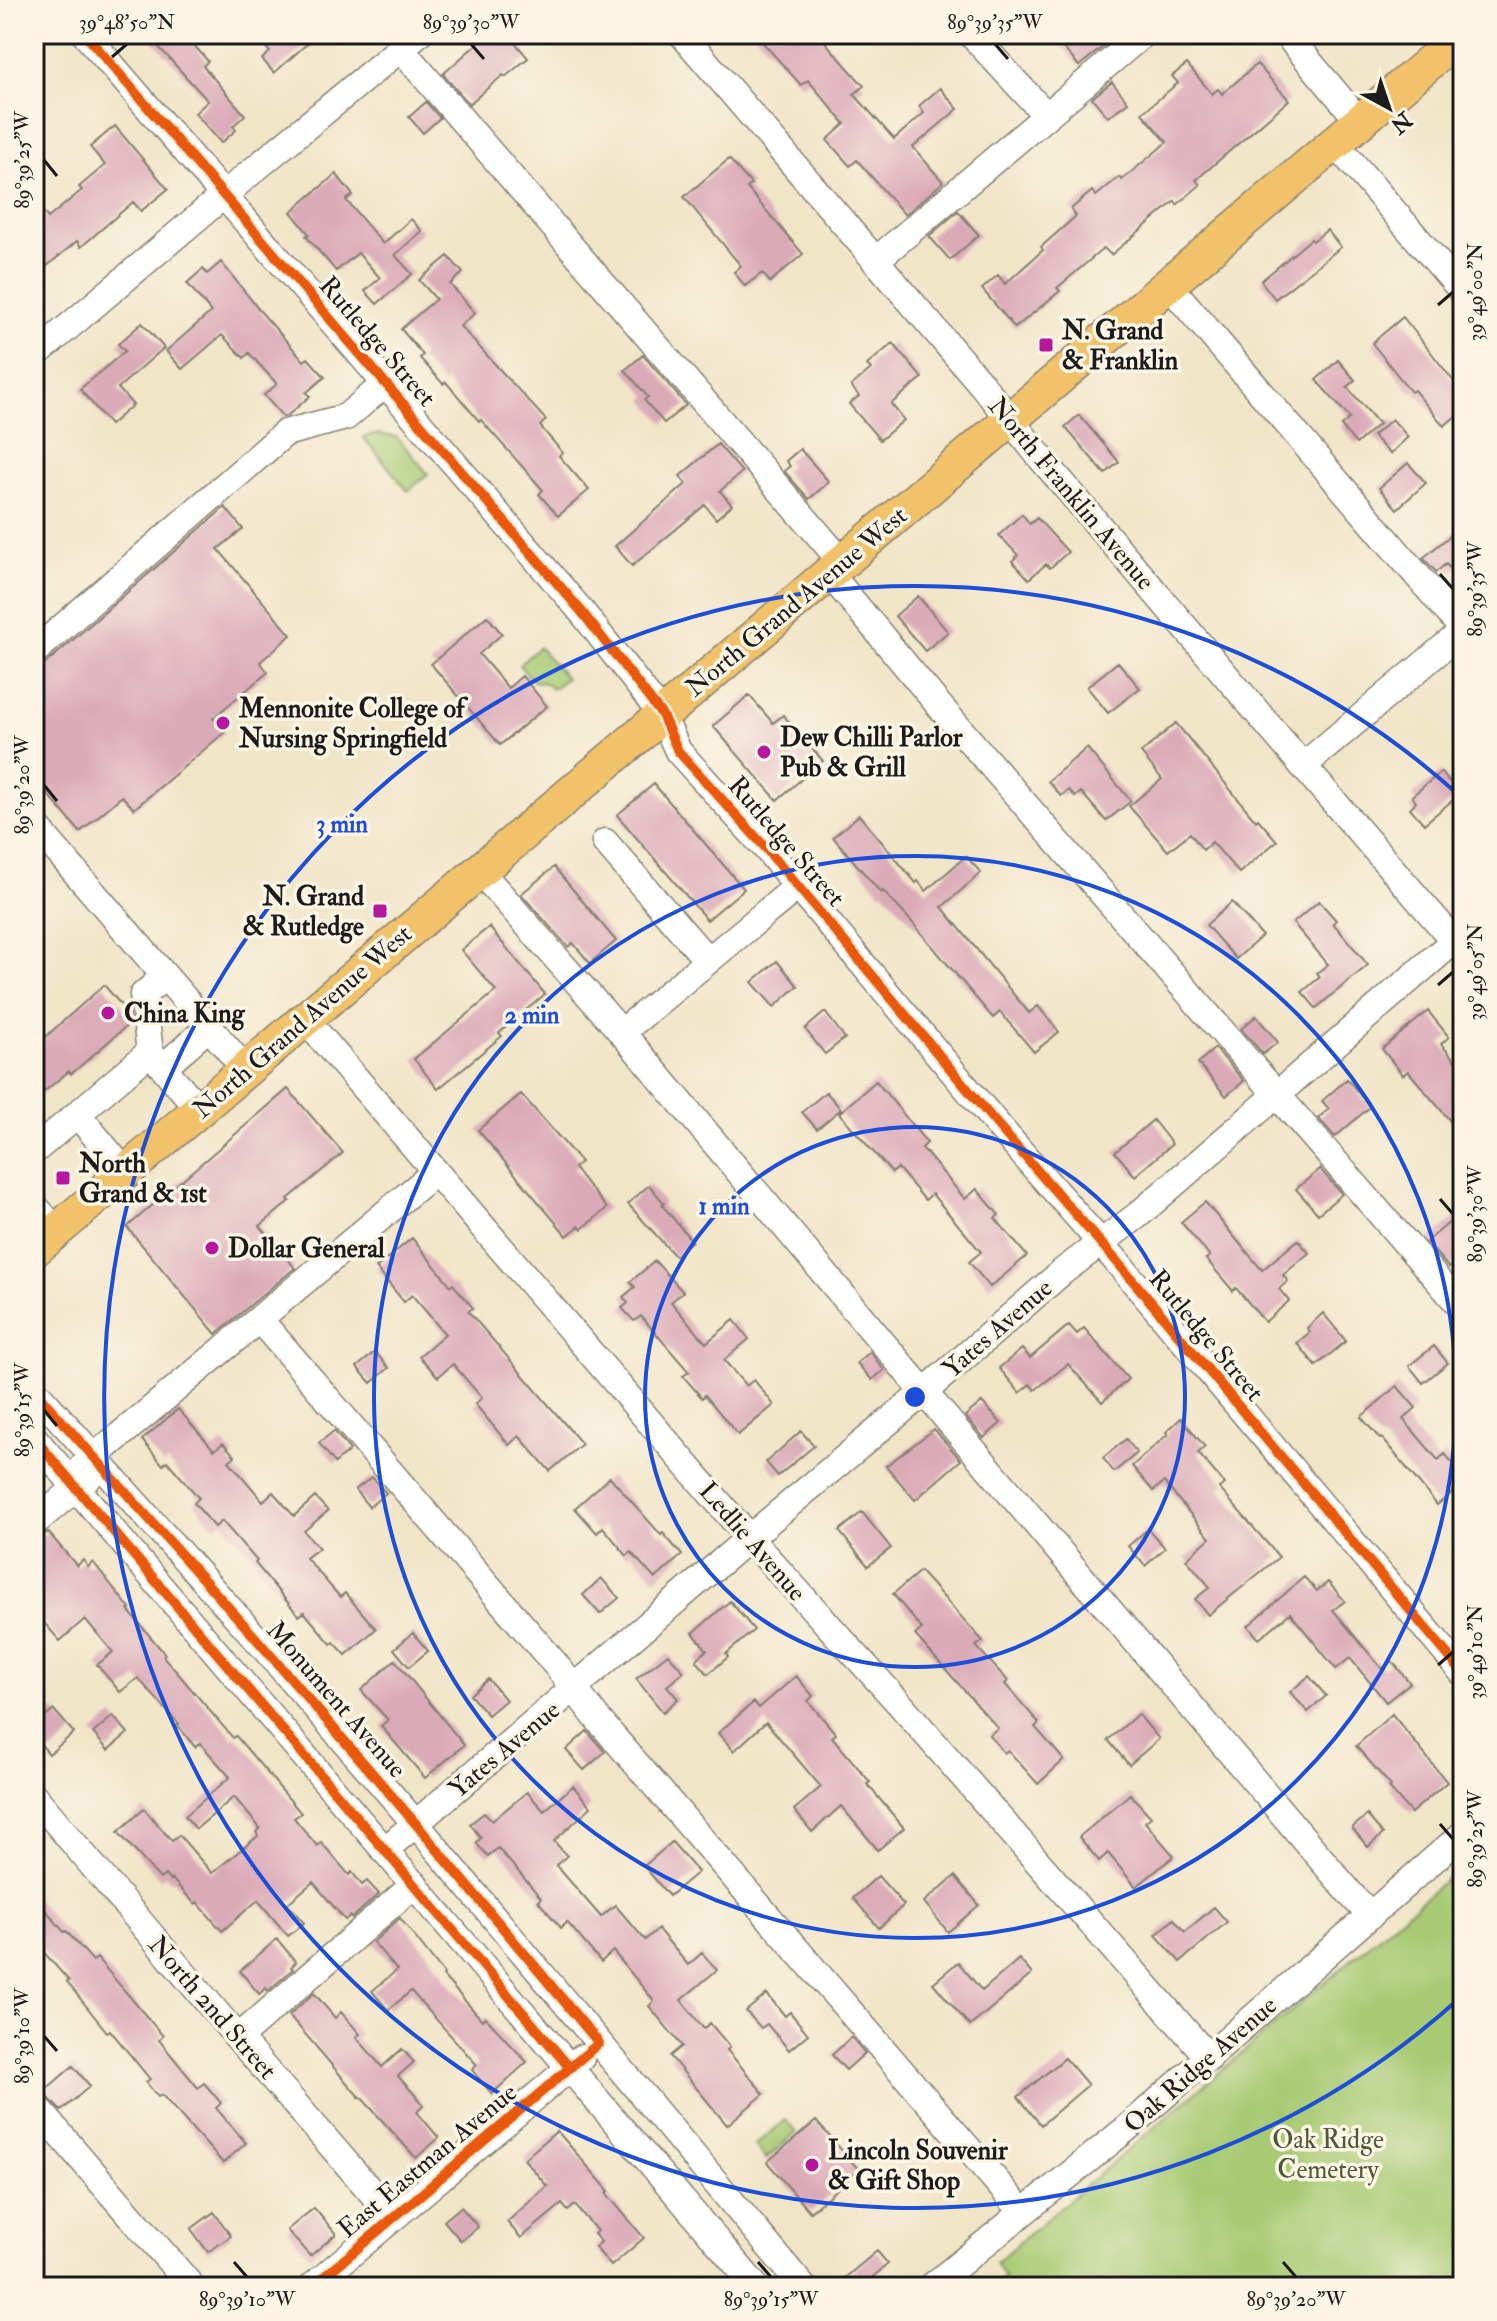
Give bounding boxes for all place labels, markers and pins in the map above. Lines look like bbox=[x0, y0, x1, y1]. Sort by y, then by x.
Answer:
place label: N. Grand & Franklin bbox=[1061, 315, 1179, 377]
marker: N. Grand & Franklin bbox=[1037, 336, 1055, 354]
place label: Mennonite College of Nursing Springfield bbox=[238, 693, 469, 756]
marker: Mennonite College of Nursing Springfield bbox=[214, 714, 232, 732]
place label: Dew Chilli Parlor Pub & Grill bbox=[780, 722, 963, 784]
marker: Dew Chilli Parlor Pub & Grill bbox=[755, 743, 773, 761]
place label: N. Grand & Rutledge bbox=[243, 881, 364, 944]
marker: N. Grand & Rutledge bbox=[371, 902, 389, 920]
place label: China King bbox=[124, 998, 246, 1031]
marker: China King bbox=[99, 1004, 117, 1022]
place label: North Grand & 1st bbox=[78, 1148, 207, 1210]
marker: North Grand & 1st bbox=[54, 1169, 72, 1187]
place label: Dollar General bbox=[228, 1233, 385, 1265]
marker: Dollar General bbox=[203, 1239, 221, 1257]
centre of rings bbox=[901, 1383, 929, 1411]
place label: Lincoln Souvenir & Gift Shop bbox=[828, 2135, 1008, 2198]
marker: Lincoln Souvenir & Gift Shop bbox=[803, 2156, 821, 2174]

